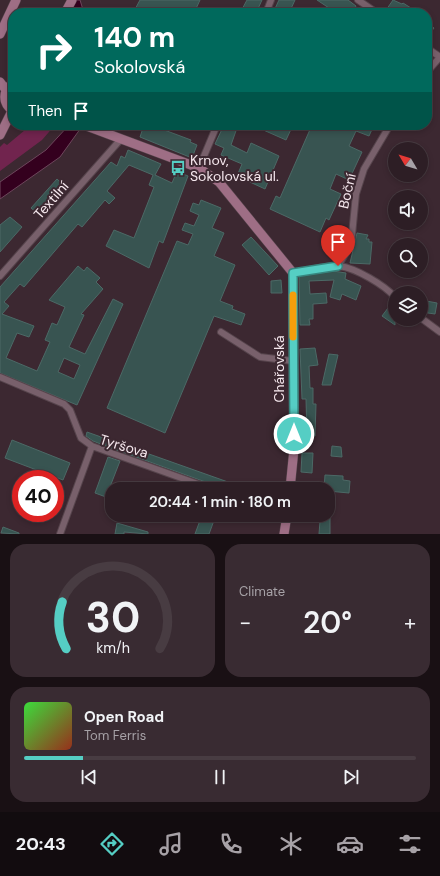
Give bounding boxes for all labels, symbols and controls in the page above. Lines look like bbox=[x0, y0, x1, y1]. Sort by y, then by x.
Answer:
text: 140 m bbox=[94, 19, 175, 56]
icon: right bbox=[28, 24, 80, 76]
text: Sokolovská bbox=[94, 55, 185, 79]
icon: arrive bbox=[70, 100, 92, 122]
text: Then bbox=[28, 101, 62, 121]
north arrow bbox=[388, 142, 428, 182]
map controls bbox=[388, 142, 428, 326]
place label: Krnov, Sokolovská ul. bbox=[190, 151, 279, 185]
bus stop icon: Krnov, Sokolovská ul. bbox=[169, 159, 187, 177]
street label: Boční bbox=[334, 171, 360, 211]
street label: Textilní bbox=[30, 177, 73, 223]
button: sound bbox=[388, 190, 428, 230]
pin bbox=[321, 225, 355, 266]
icon: arrive bbox=[327, 231, 349, 253]
button: search bbox=[388, 238, 428, 278]
button: layers bbox=[388, 286, 428, 326]
street label: Chářovská bbox=[270, 335, 288, 403]
position arrow bbox=[273, 413, 315, 455]
street label: Tyršova bbox=[98, 430, 150, 462]
speed limit sign: 40 bbox=[12, 470, 64, 522]
text: 20:44 · 1 min · 180 m bbox=[149, 492, 291, 512]
text: Climate bbox=[239, 583, 285, 600]
text: 30 bbox=[85, 590, 140, 644]
text: 20° bbox=[303, 603, 352, 642]
text: − bbox=[239, 608, 251, 637]
text: + bbox=[404, 608, 416, 637]
text: km/h bbox=[96, 638, 129, 656]
text: Open Road bbox=[84, 707, 164, 727]
text: Tom Ferris bbox=[84, 727, 146, 744]
icon: previous bbox=[78, 766, 100, 788]
icon: pause bbox=[209, 766, 231, 788]
icon: next bbox=[340, 766, 362, 788]
icon: directions bbox=[98, 830, 126, 858]
icon: music bbox=[157, 830, 185, 858]
icon: phone bbox=[217, 830, 245, 858]
icon: climate bbox=[277, 830, 305, 858]
icon: car bbox=[336, 830, 364, 858]
icon: filters bbox=[396, 830, 424, 858]
text: 20:43 bbox=[16, 832, 66, 856]

